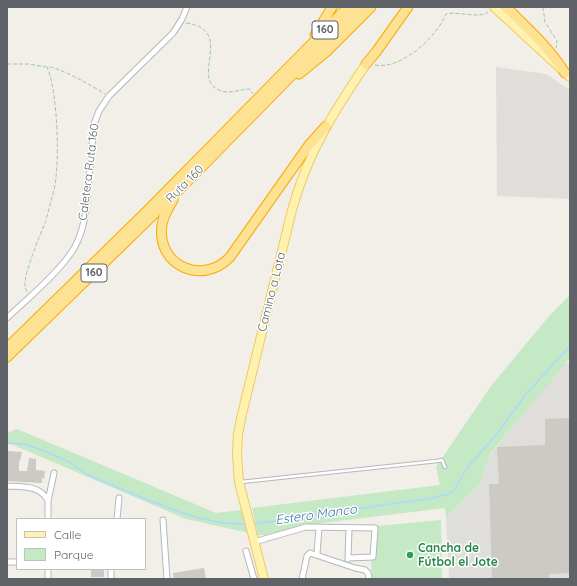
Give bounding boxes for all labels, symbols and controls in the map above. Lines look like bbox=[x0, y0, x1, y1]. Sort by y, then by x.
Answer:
road number: 160 bbox=[312, 21, 338, 39]
street label: Caletera Ruta 160 bbox=[76, 123, 102, 221]
street label: Ruta 160 bbox=[163, 162, 207, 206]
street label: Camino a Lota bbox=[255, 251, 289, 333]
road number: 160 bbox=[81, 264, 107, 282]
water label: Estero Manco bbox=[274, 502, 358, 528]
legend bbox=[16, 518, 146, 570]
text: Calle bbox=[54, 527, 81, 542]
place label: Cancha de Fútbol el Jote bbox=[418, 541, 498, 569]
text: Parque bbox=[54, 547, 94, 562]
marker: Cancha de Fútbol el Jote bbox=[405, 550, 415, 560]

